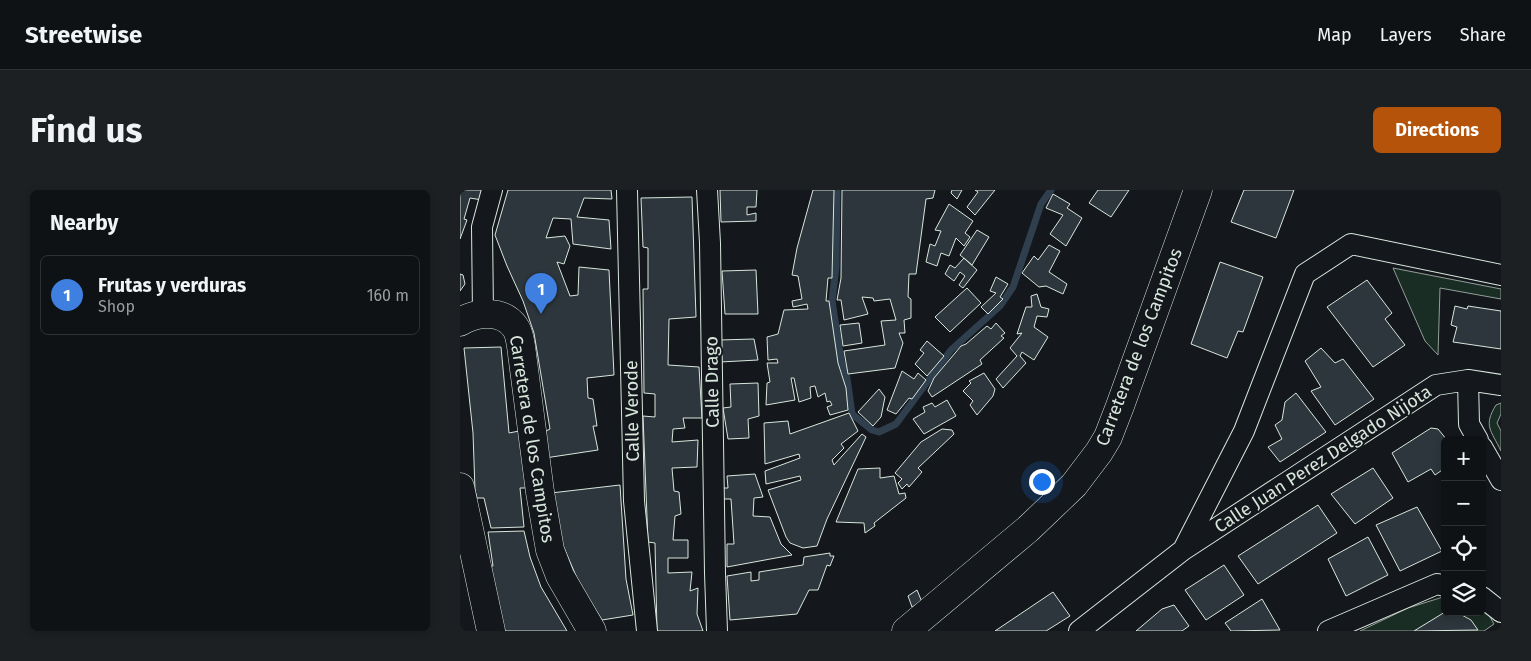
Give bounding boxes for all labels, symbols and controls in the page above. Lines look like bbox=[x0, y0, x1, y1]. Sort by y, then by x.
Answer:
text: Streetwise bbox=[25, 21, 142, 49]
text: Map bbox=[1317, 24, 1352, 46]
text: Layers bbox=[1380, 24, 1432, 46]
text: Share bbox=[1460, 24, 1506, 46]
button: Directions bbox=[1373, 107, 1501, 153]
text: Find us bbox=[30, 109, 142, 151]
text: Nearby bbox=[50, 210, 118, 236]
street label: Carretera de los Campitos bbox=[1091, 245, 1187, 449]
pin: 1 bbox=[525, 273, 557, 314]
text: Frutas y verduras bbox=[98, 274, 246, 297]
text: 1 bbox=[63, 286, 71, 305]
text: 160 m bbox=[367, 286, 409, 305]
text: Shop bbox=[98, 297, 135, 316]
street label: Carretera de los Campitos bbox=[505, 334, 559, 544]
street label: Calle Drago bbox=[700, 336, 724, 428]
street label: Calle Verode bbox=[620, 360, 644, 462]
street label: Calle Juan Perez Delgado Nijota bbox=[1210, 380, 1436, 538]
map controls bbox=[1441, 436, 1486, 616]
button: + bbox=[1441, 436, 1486, 481]
your location bbox=[1029, 469, 1055, 495]
button: − bbox=[1441, 481, 1486, 526]
button: locate bbox=[1441, 526, 1486, 571]
button: layers bbox=[1441, 571, 1486, 616]

